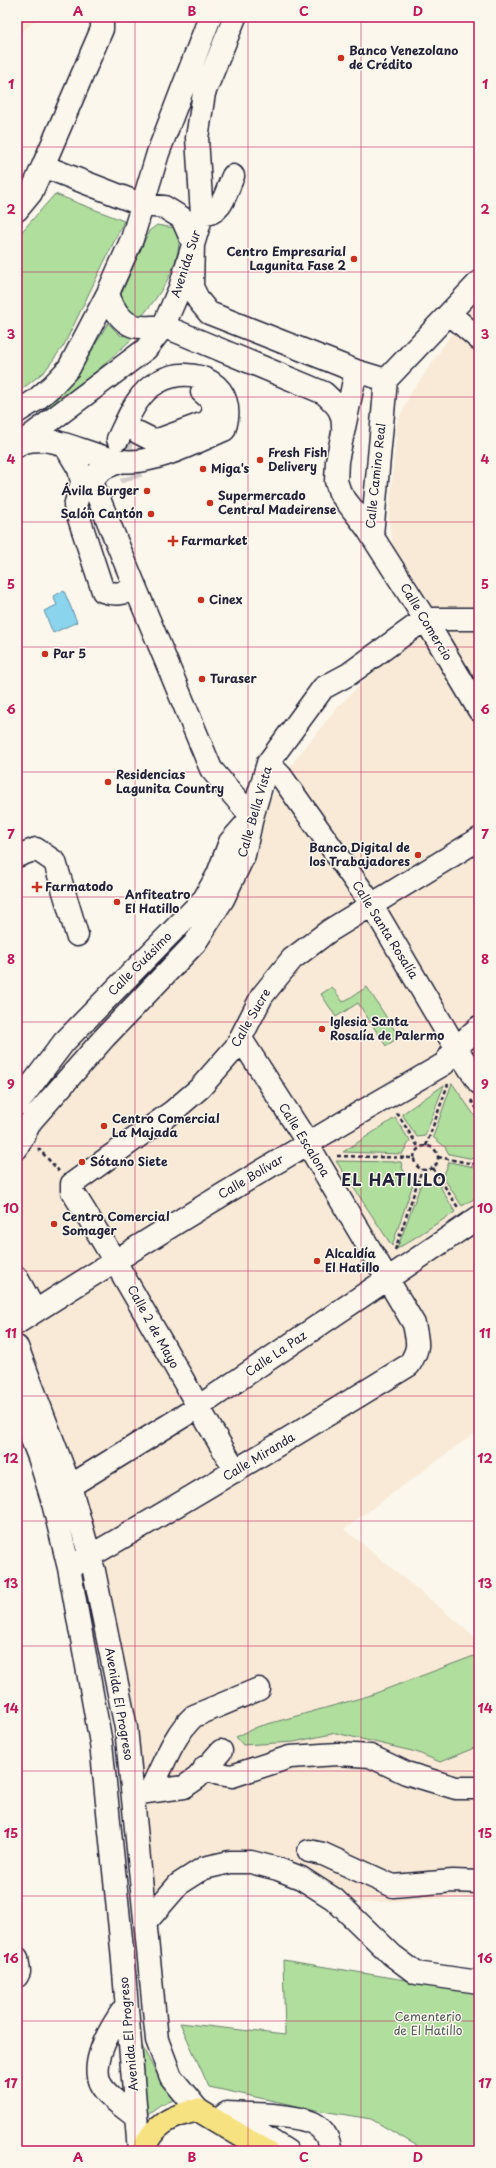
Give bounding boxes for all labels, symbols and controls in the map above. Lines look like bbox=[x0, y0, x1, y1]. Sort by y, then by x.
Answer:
text: A bbox=[73, 1, 83, 20]
text: B bbox=[188, 1, 197, 20]
text: C bbox=[299, 1, 309, 20]
text: D bbox=[413, 1, 423, 20]
place label: Banco Venezolano de Crédito bbox=[349, 41, 458, 73]
marker: Banco Venezolano de Crédito bbox=[336, 53, 346, 63]
text: 1 bbox=[8, 74, 14, 93]
text: 1 bbox=[482, 74, 488, 93]
text: 2 bbox=[6, 199, 16, 218]
text: 2 bbox=[480, 199, 490, 218]
street label: Avenida Sur bbox=[166, 227, 205, 300]
place label: Centro Empresarial Lagunita Fase 2 bbox=[227, 242, 347, 274]
marker: Centro Empresarial Lagunita Fase 2 bbox=[349, 254, 359, 264]
text: 3 bbox=[7, 324, 16, 343]
text: 3 bbox=[481, 324, 490, 343]
street label: Calle Camino Real bbox=[361, 422, 389, 529]
place label: Fresh Fish Delivery bbox=[268, 443, 327, 475]
text: 4 bbox=[7, 449, 16, 468]
text: 4 bbox=[481, 449, 490, 468]
marker: Fresh Fish Delivery bbox=[255, 455, 265, 465]
place label: Miga's bbox=[211, 459, 249, 477]
marker: Miga's bbox=[198, 464, 208, 474]
place label: Ávila Burger bbox=[62, 481, 140, 499]
marker: Ávila Burger bbox=[142, 486, 152, 496]
place label: Supermercado Central Madeirense bbox=[218, 486, 337, 518]
marker: Supermercado Central Madeirense bbox=[205, 498, 215, 508]
place label: Salón Cantón bbox=[60, 504, 143, 522]
marker: Salón Cantón bbox=[146, 509, 156, 519]
place label: Farmarket bbox=[181, 531, 248, 549]
marker: Farmarket bbox=[168, 536, 178, 546]
text: 5 bbox=[7, 574, 15, 593]
text: 5 bbox=[481, 574, 489, 593]
street label: Calle Comercio bbox=[397, 579, 457, 664]
place label: Cinex bbox=[209, 590, 243, 608]
marker: Cinex bbox=[196, 595, 206, 605]
place label: Par 5 bbox=[53, 644, 86, 662]
marker: Par 5 bbox=[40, 649, 50, 659]
place label: Turaser bbox=[210, 669, 258, 687]
marker: Turaser bbox=[197, 674, 207, 684]
text: 6 bbox=[6, 699, 16, 718]
text: 6 bbox=[480, 699, 490, 718]
street label: Calle Bella Vista bbox=[232, 764, 276, 859]
place label: Residencias Lagunita Country bbox=[116, 765, 224, 797]
marker: Residencias Lagunita Country bbox=[103, 777, 113, 787]
text: 7 bbox=[7, 824, 15, 843]
text: 7 bbox=[481, 824, 489, 843]
place label: Banco Digital de los Trabajadores bbox=[309, 838, 410, 870]
marker: Banco Digital de los Trabajadores bbox=[413, 850, 423, 860]
place label: Farmatodo bbox=[45, 877, 113, 895]
street label: Calle Santa Rosalía bbox=[348, 877, 424, 982]
marker: Farmatodo bbox=[32, 882, 42, 892]
place label: Anfiteatro El Hatillo bbox=[125, 885, 190, 917]
marker: Anfiteatro El Hatillo bbox=[112, 897, 122, 907]
street label: Calle Guásimo bbox=[103, 927, 176, 999]
text: 8 bbox=[7, 949, 15, 968]
text: 8 bbox=[481, 949, 489, 968]
street label: Calle Sucre bbox=[226, 985, 274, 1050]
place label: Iglesia Santa Rosalía de Palermo bbox=[330, 1012, 444, 1044]
marker: Iglesia Santa Rosalía de Palermo bbox=[317, 1024, 327, 1034]
text: 9 bbox=[7, 1074, 15, 1093]
text: 9 bbox=[481, 1074, 489, 1093]
street label: Calle Escalona bbox=[275, 1099, 335, 1180]
place label: Centro Comercial La Majada bbox=[112, 1109, 220, 1141]
marker: Centro Comercial La Majada bbox=[99, 1121, 109, 1131]
street label: Calle Bolívar bbox=[214, 1149, 287, 1203]
place label: Sótano Siete bbox=[90, 1152, 168, 1170]
marker: Sótano Siete bbox=[77, 1157, 87, 1167]
district label: EL HATILLO bbox=[341, 1167, 447, 1191]
text: 10 bbox=[3, 1198, 19, 1217]
text: 10 bbox=[477, 1198, 493, 1217]
place label: Centro Comercial Somager bbox=[62, 1207, 170, 1239]
marker: Centro Comercial Somager bbox=[49, 1219, 59, 1229]
place label: Alcaldía El Hatillo bbox=[325, 1244, 379, 1276]
marker: Alcaldía El Hatillo bbox=[312, 1256, 322, 1266]
street label: Calle 2 de Mayo bbox=[123, 1282, 184, 1372]
text: 11 bbox=[5, 1323, 17, 1342]
text: 11 bbox=[479, 1323, 491, 1342]
street label: Calle La Paz bbox=[241, 1326, 310, 1380]
street label: Calle Miranda bbox=[219, 1427, 298, 1485]
text: 12 bbox=[3, 1448, 19, 1467]
text: 12 bbox=[477, 1448, 493, 1467]
text: 13 bbox=[4, 1573, 19, 1592]
text: 13 bbox=[478, 1573, 493, 1592]
street label: Avenida El Progreso bbox=[101, 1646, 139, 1762]
text: 14 bbox=[3, 1698, 19, 1717]
text: 14 bbox=[477, 1698, 493, 1717]
text: 15 bbox=[4, 1823, 18, 1842]
text: 15 bbox=[478, 1823, 492, 1842]
text: 16 bbox=[3, 1948, 19, 1967]
text: 16 bbox=[477, 1948, 493, 1967]
street label: Avenida El Progreso bbox=[114, 1976, 142, 2092]
park label: Cementerio de El Hatillo bbox=[394, 2007, 463, 2039]
text: 17 bbox=[4, 2073, 18, 2092]
text: 17 bbox=[478, 2073, 492, 2092]
text: A bbox=[73, 2147, 83, 2166]
text: B bbox=[188, 2147, 197, 2166]
text: C bbox=[299, 2147, 309, 2166]
text: D bbox=[413, 2147, 423, 2166]

